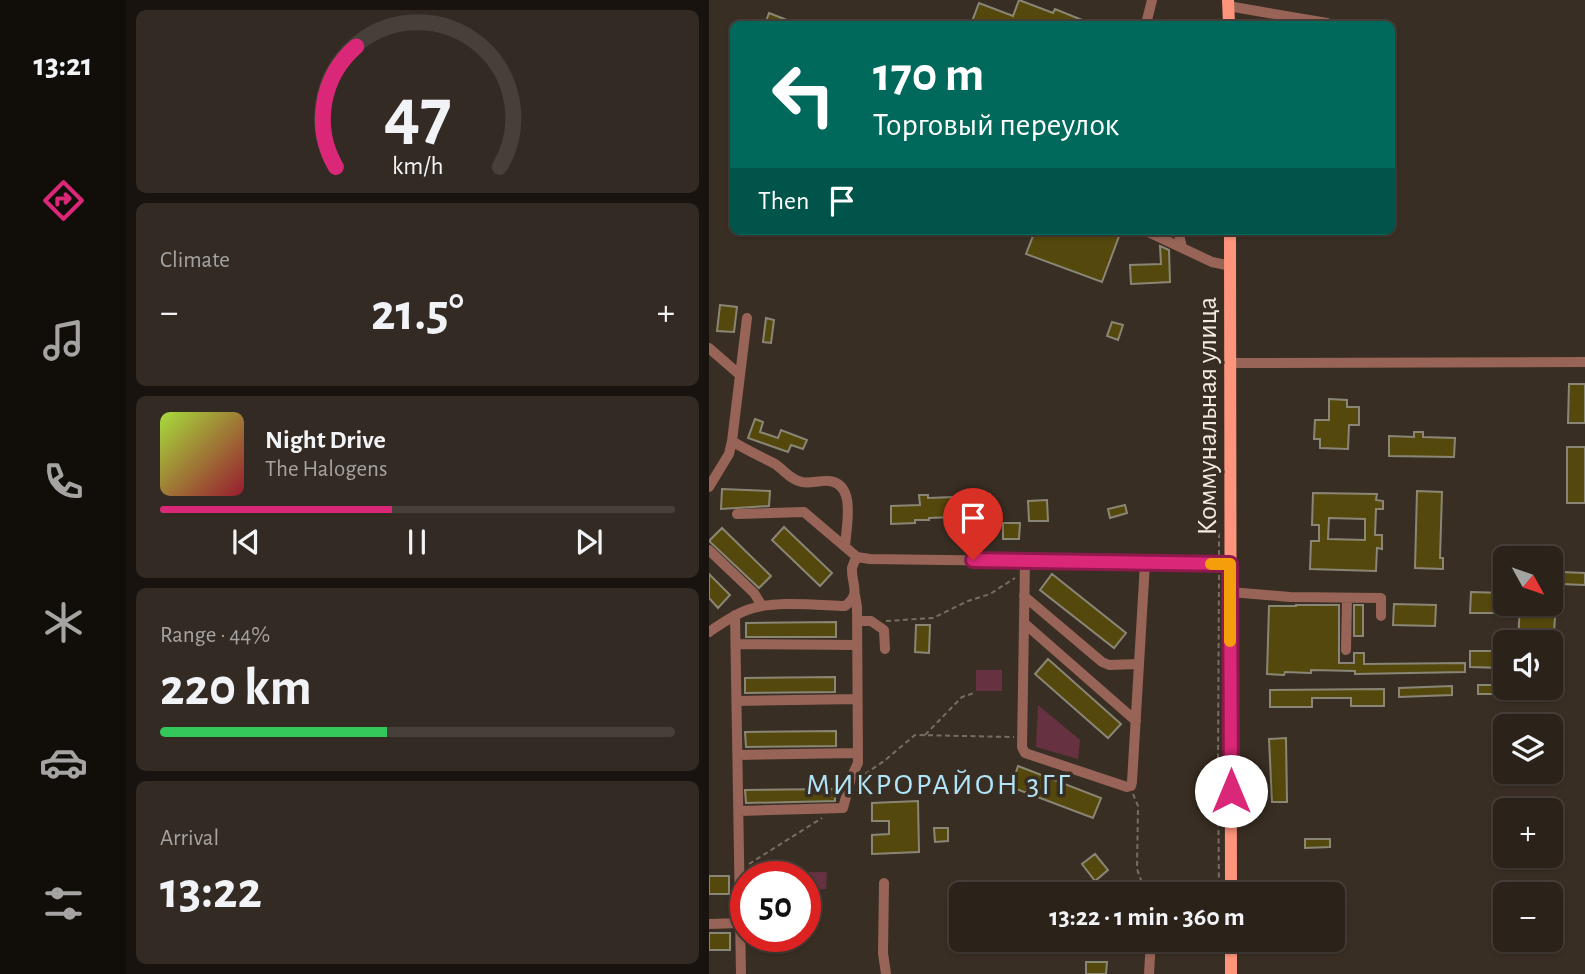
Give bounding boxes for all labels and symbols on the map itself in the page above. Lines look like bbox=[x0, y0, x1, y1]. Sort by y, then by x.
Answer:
street label: Коммунальная улица bbox=[1194, 296, 1222, 535]
pin bbox=[943, 488, 1003, 560]
north arrow bbox=[1493, 546, 1563, 616]
position arrow bbox=[1194, 754, 1268, 828]
district label: МИКРОРАЙОН 3ГГ bbox=[806, 769, 1072, 800]
speed limit sign: 50 bbox=[730, 861, 821, 952]

